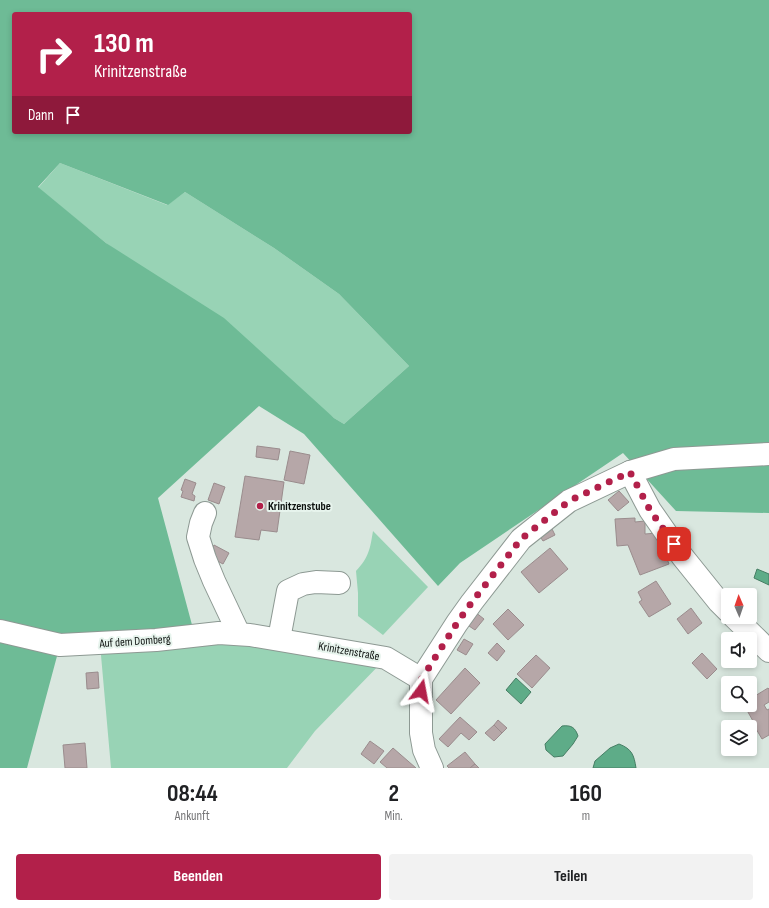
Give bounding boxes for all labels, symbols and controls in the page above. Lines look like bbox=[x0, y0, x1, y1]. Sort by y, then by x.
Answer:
text: 130 m bbox=[94, 27, 154, 60]
icon: right bbox=[28, 28, 80, 80]
text: Krinitzenstraße bbox=[94, 61, 187, 82]
icon: arrive bbox=[62, 104, 84, 126]
text: Dann bbox=[28, 106, 54, 125]
place label: Krinitzenstube bbox=[268, 499, 331, 514]
marker: Krinitzenstube bbox=[255, 501, 265, 511]
pin bbox=[657, 527, 691, 561]
icon: arrive bbox=[663, 533, 685, 555]
north arrow bbox=[721, 588, 757, 624]
map controls bbox=[721, 588, 757, 756]
street label: Auf dem Domberg bbox=[98, 632, 171, 652]
button: sound bbox=[721, 632, 757, 668]
street label: Krinitzenstraße bbox=[317, 639, 381, 664]
position arrow bbox=[400, 670, 442, 712]
button: search bbox=[721, 676, 757, 712]
button: layers bbox=[721, 720, 757, 756]
text: 08:44 bbox=[167, 779, 218, 808]
text: 2 bbox=[388, 779, 399, 808]
text: 160 bbox=[570, 779, 602, 808]
text: Ankunft bbox=[175, 808, 210, 824]
text: Min. bbox=[385, 808, 403, 824]
text: m bbox=[582, 808, 590, 824]
button: Beenden bbox=[16, 854, 381, 900]
button: Teilen bbox=[389, 854, 753, 900]

